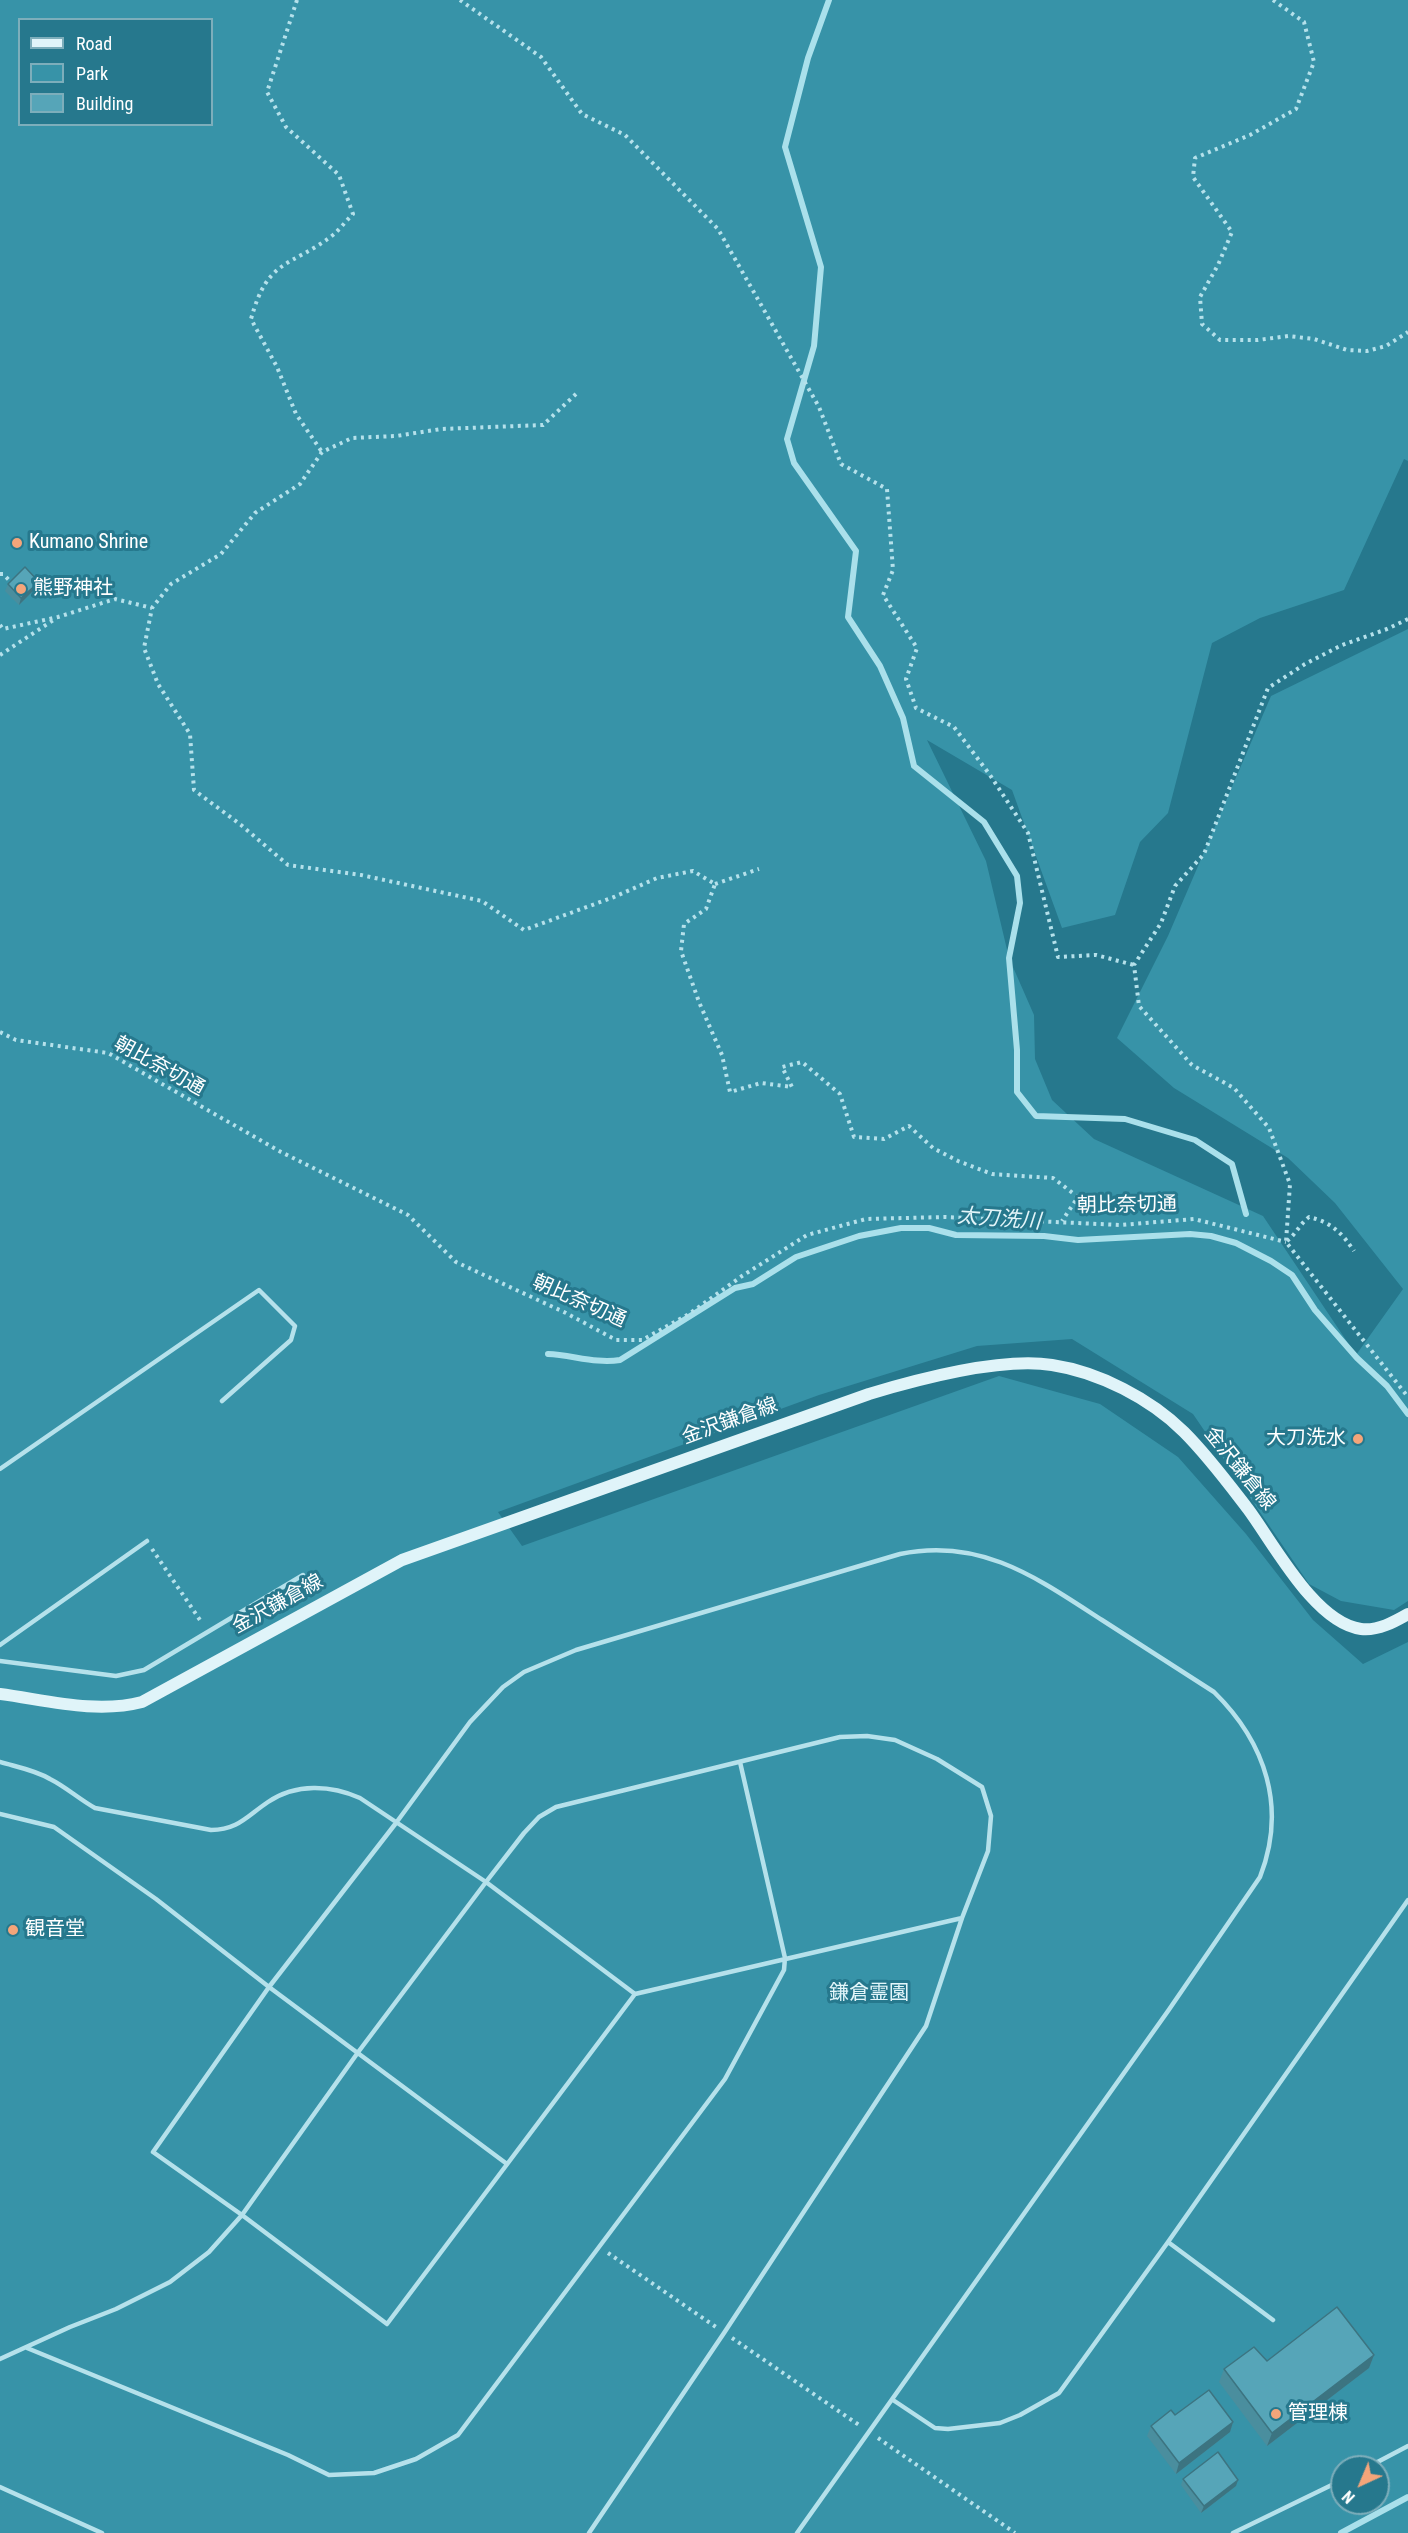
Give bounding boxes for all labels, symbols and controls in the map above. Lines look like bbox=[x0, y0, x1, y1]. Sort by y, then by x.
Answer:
legend bbox=[18, 18, 213, 126]
text: Road bbox=[76, 33, 112, 54]
text: Park bbox=[76, 63, 108, 84]
text: Building bbox=[76, 93, 133, 114]
place label: Kumano Shrine bbox=[29, 531, 148, 555]
marker: Kumano Shrine bbox=[10, 536, 24, 550]
place label: 熊野神社 bbox=[33, 577, 113, 601]
marker: 熊野神社 bbox=[14, 582, 28, 596]
street label: 朝比奈切通 bbox=[109, 1032, 209, 1102]
street label: 朝比奈切通 bbox=[1077, 1193, 1177, 1219]
water label: 太刀洗川 bbox=[956, 1205, 1042, 1235]
street label: 朝比奈切通 bbox=[528, 1271, 630, 1333]
street label: 金沢鎌倉線 bbox=[679, 1394, 781, 1450]
street label: 金沢鎌倉線 bbox=[1198, 1423, 1280, 1515]
place label: 大刀洗水 bbox=[1266, 1427, 1346, 1451]
marker: 大刀洗水 bbox=[1351, 1432, 1365, 1446]
street label: 金沢鎌倉線 bbox=[228, 1570, 328, 1640]
place label: 観音堂 bbox=[25, 1918, 85, 1942]
marker: 観音堂 bbox=[6, 1923, 20, 1937]
park label: 鎌倉霊園 bbox=[829, 1982, 909, 2006]
place label: 管理棟 bbox=[1288, 2402, 1348, 2426]
marker: 管理棟 bbox=[1269, 2407, 1283, 2421]
north arrow bbox=[1330, 2455, 1390, 2515]
text: N bbox=[1338, 2487, 1359, 2507]

